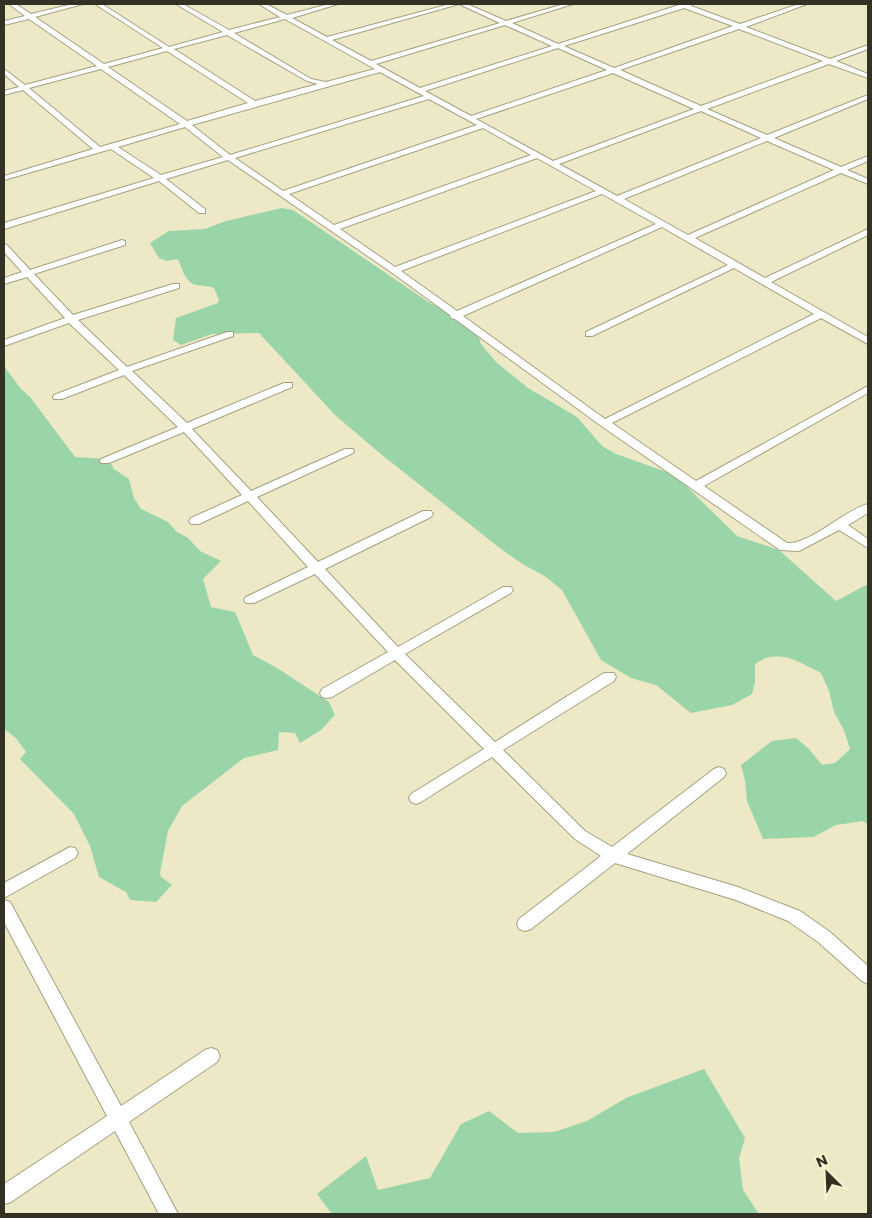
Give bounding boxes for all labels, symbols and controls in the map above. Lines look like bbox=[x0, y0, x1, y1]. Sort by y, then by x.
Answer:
north arrow bbox=[802, 1148, 852, 1198]
text: N bbox=[813, 1150, 831, 1172]

